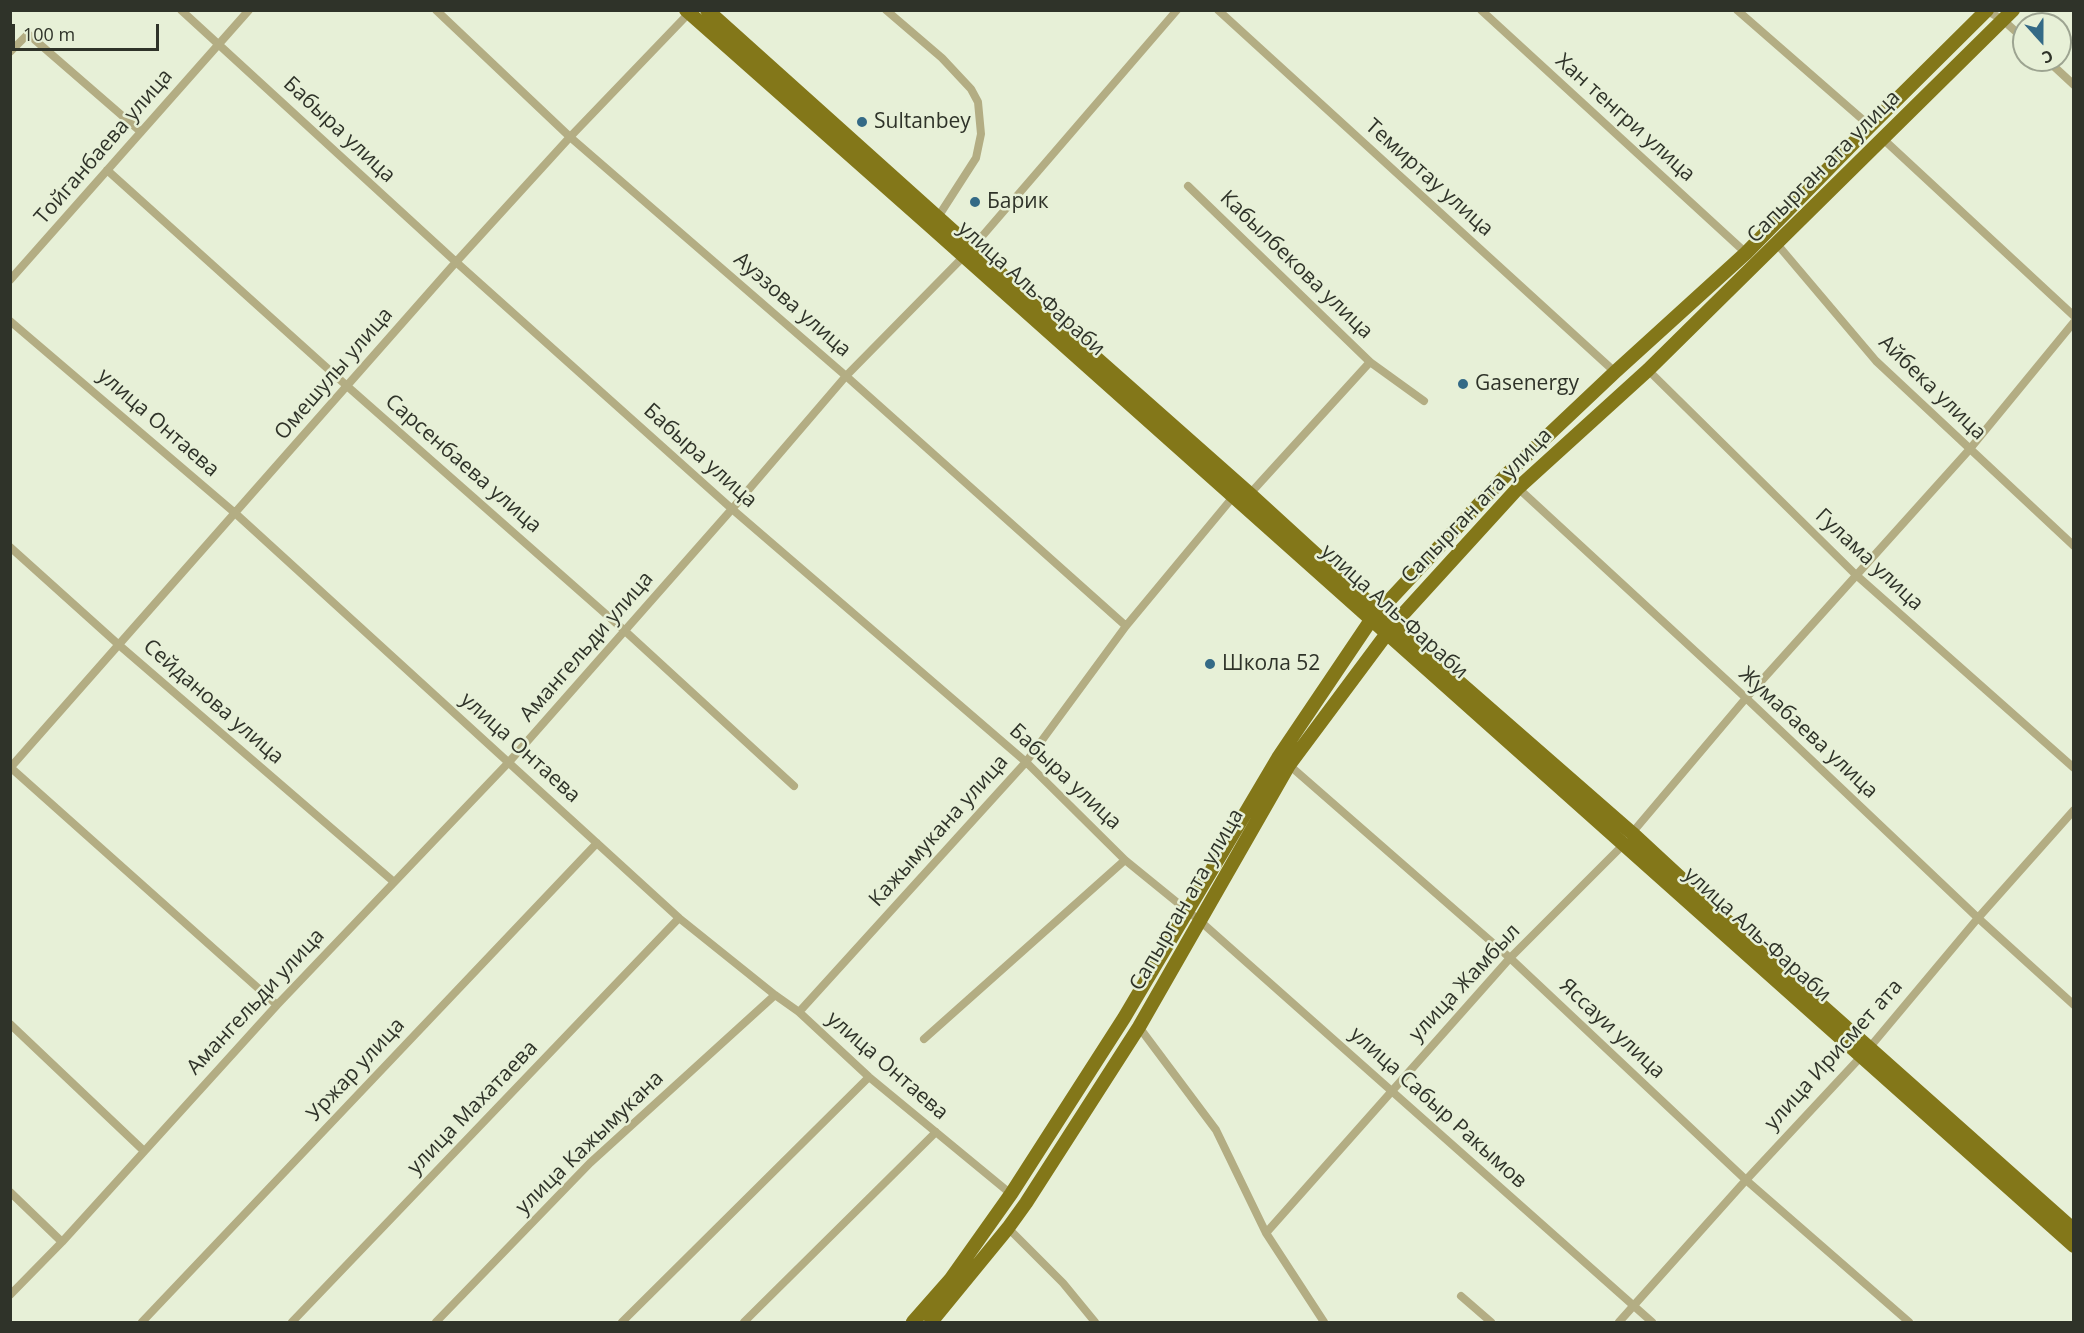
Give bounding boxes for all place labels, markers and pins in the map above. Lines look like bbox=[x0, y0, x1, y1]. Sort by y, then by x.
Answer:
place label: Sultanbey bbox=[874, 109, 971, 135]
marker: Sultanbey bbox=[855, 115, 869, 129]
place label: Барик bbox=[987, 189, 1049, 215]
marker: Барик bbox=[968, 195, 982, 209]
place label: Gasenergy bbox=[1475, 371, 1579, 397]
marker: Gasenergy bbox=[1456, 377, 1470, 391]
place label: Школа 52 bbox=[1222, 651, 1320, 677]
marker: Школа 52 bbox=[1203, 657, 1217, 671]

